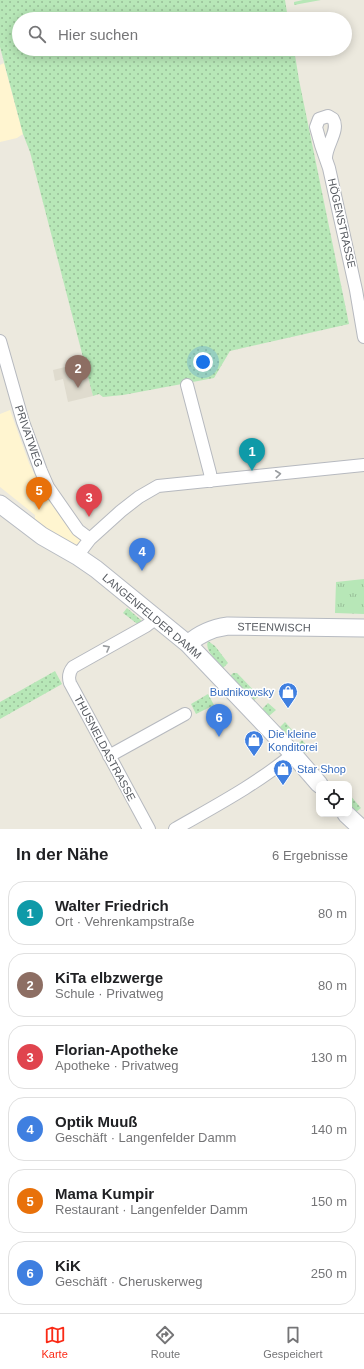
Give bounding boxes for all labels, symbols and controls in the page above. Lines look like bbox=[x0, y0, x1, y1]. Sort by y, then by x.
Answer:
search box bbox=[12, 12, 352, 56]
icon: search bbox=[26, 23, 48, 45]
text: Hier suchen bbox=[58, 26, 138, 43]
street label: HÖGENSTRASSE bbox=[326, 177, 358, 269]
your location bbox=[193, 352, 213, 372]
pin: 2 bbox=[65, 355, 91, 388]
street label: PRIVATWEG bbox=[13, 404, 45, 468]
pin: 1 bbox=[239, 438, 265, 471]
one-way arrow bbox=[275, 469, 281, 478]
pin: 5 bbox=[26, 477, 52, 510]
pin: 3 bbox=[76, 484, 102, 517]
pin: 4 bbox=[129, 538, 155, 571]
street label: LANGENFELDER DAMM bbox=[100, 571, 204, 661]
street label: STEENWISCH bbox=[237, 620, 311, 634]
one-way arrow bbox=[103, 645, 110, 652]
shop icon: Budnikowsky bbox=[277, 681, 299, 709]
place label: Budnikowsky bbox=[210, 686, 274, 698]
street label: THUSNELDASTRASSE bbox=[72, 693, 138, 803]
pin: 6 bbox=[206, 704, 232, 737]
place label: Die kleine Konditorei bbox=[268, 728, 318, 753]
shop icon: Die kleine Konditorei bbox=[243, 729, 265, 757]
shop icon: Star Shop bbox=[272, 758, 294, 786]
place label: Star Shop bbox=[297, 763, 346, 775]
map controls bbox=[316, 781, 352, 817]
button: locate bbox=[316, 781, 352, 817]
text: In der Nähe bbox=[16, 845, 109, 864]
text: 6 Ergebnisse bbox=[272, 848, 348, 863]
text: Walter Friedrich bbox=[55, 897, 169, 914]
text: 1 bbox=[26, 906, 34, 921]
text: 80 m bbox=[318, 906, 347, 921]
text: Ort · Vehrenkampstraße bbox=[55, 914, 194, 929]
text: KiTa elbzwerge bbox=[55, 969, 163, 986]
text: 2 bbox=[26, 978, 34, 993]
text: 80 m bbox=[318, 978, 347, 993]
text: Schule · Privatweg bbox=[55, 986, 163, 1001]
text: Florian-Apotheke bbox=[55, 1041, 178, 1058]
text: 3 bbox=[26, 1050, 34, 1065]
text: 130 m bbox=[311, 1050, 347, 1065]
text: Apotheke · Privatweg bbox=[55, 1058, 179, 1073]
text: Optik Muuß bbox=[55, 1113, 138, 1130]
text: 4 bbox=[26, 1122, 34, 1137]
text: 140 m bbox=[311, 1122, 347, 1137]
text: Geschäft · Langenfelder Damm bbox=[55, 1130, 236, 1145]
text: Mama Kumpir bbox=[55, 1185, 154, 1202]
text: 5 bbox=[26, 1194, 34, 1209]
text: 150 m bbox=[311, 1194, 347, 1209]
text: Restaurant · Langenfelder Damm bbox=[55, 1202, 248, 1217]
text: KiK bbox=[55, 1257, 81, 1274]
text: 6 bbox=[26, 1266, 34, 1281]
text: 250 m bbox=[311, 1266, 347, 1281]
text: Geschäft · Cheruskerweg bbox=[55, 1274, 202, 1289]
tab: Karte bbox=[42, 1324, 68, 1360]
tab: Route bbox=[151, 1324, 180, 1360]
tab: Gespeichert bbox=[263, 1324, 322, 1360]

